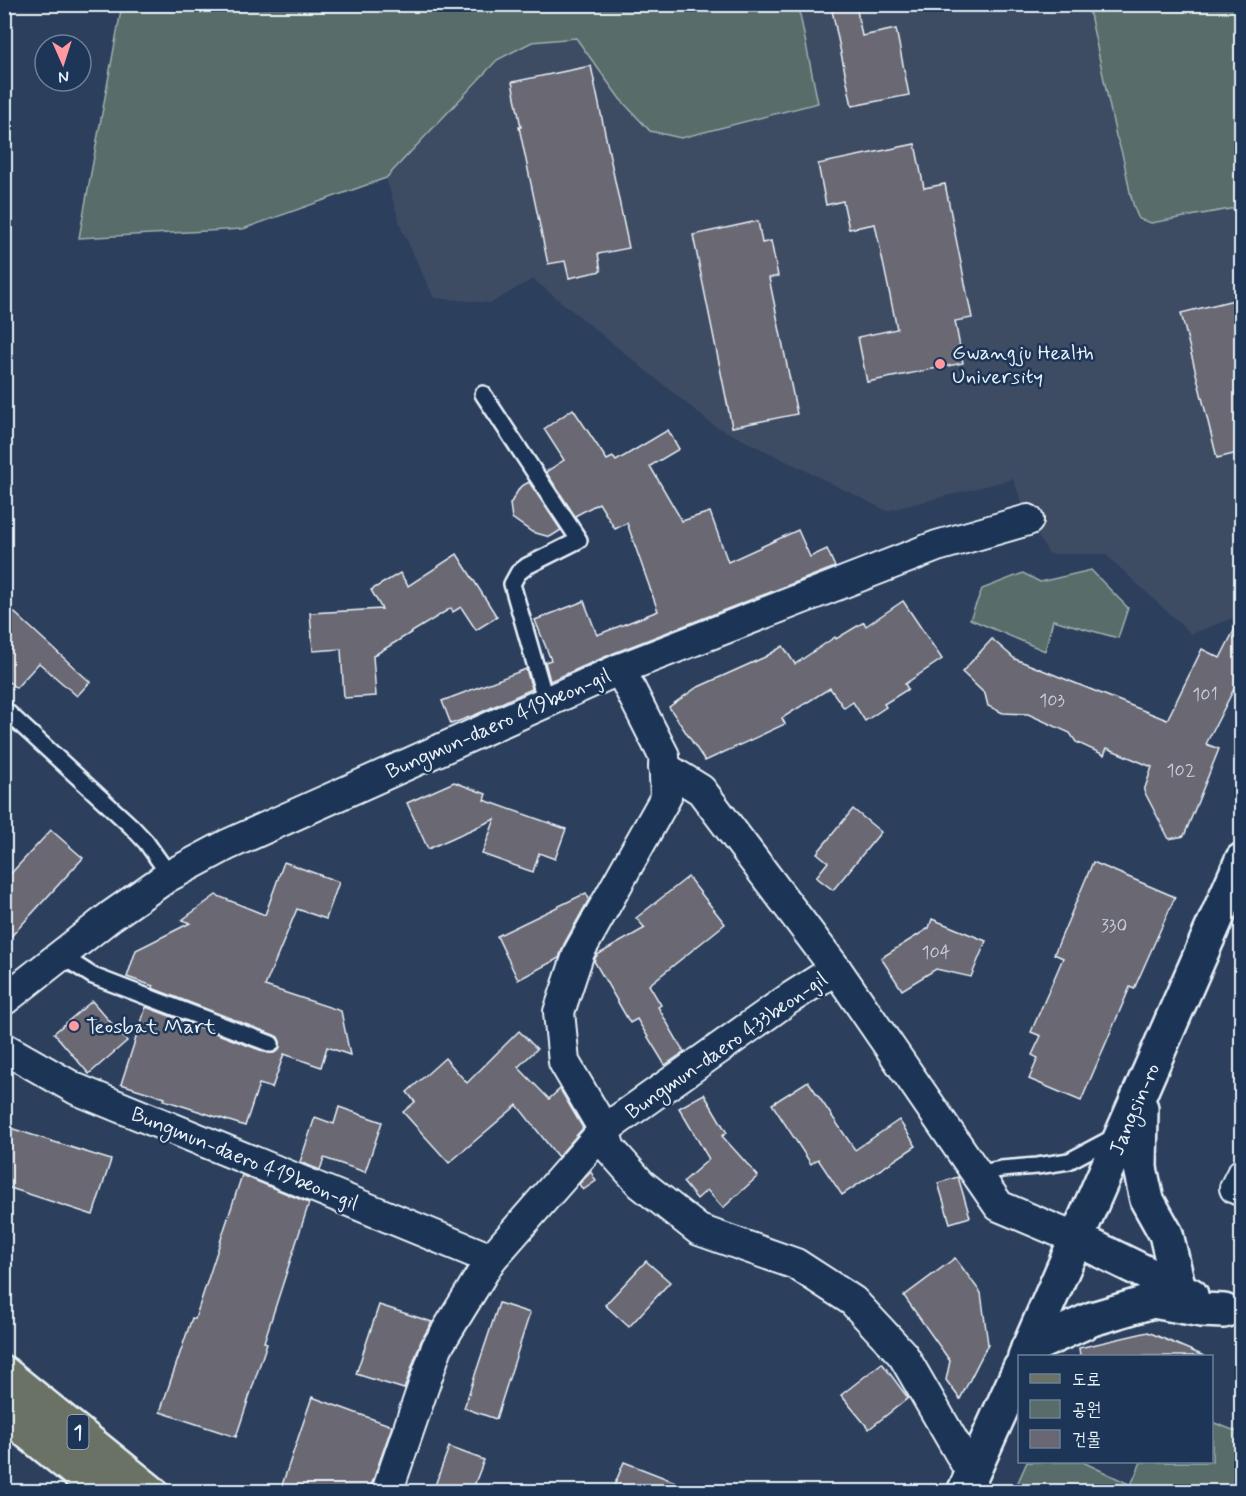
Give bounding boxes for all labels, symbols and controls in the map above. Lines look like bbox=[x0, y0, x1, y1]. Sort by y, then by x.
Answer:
north arrow bbox=[33, 33, 93, 93]
text: N bbox=[58, 66, 70, 87]
place label: Gwangju Health University bbox=[952, 339, 1094, 391]
marker: Gwangju Health University bbox=[933, 357, 947, 371]
street label: Bungmun-daero 419beon-gil bbox=[382, 662, 616, 787]
house number: 101 bbox=[1192, 683, 1218, 707]
house number: 103 bbox=[1039, 689, 1065, 713]
house number: 102 bbox=[1166, 759, 1196, 783]
house number: 330 bbox=[1101, 914, 1127, 938]
house number: 104 bbox=[922, 941, 951, 965]
street label: Bungmun-daero 433beon-gil bbox=[620, 965, 834, 1127]
place label: Teosbat Mart bbox=[86, 1013, 217, 1041]
marker: Teosbat Mart bbox=[67, 1019, 81, 1033]
street label: Jangsin-ro bbox=[1103, 1059, 1168, 1160]
street label: Bungmun-daero 419beon-gil bbox=[126, 1100, 363, 1218]
legend bbox=[1018, 1355, 1213, 1463]
text: 도로 bbox=[1072, 1368, 1101, 1392]
text: 공원 bbox=[1072, 1398, 1101, 1422]
road number: 1 bbox=[68, 1415, 88, 1449]
text: 건물 bbox=[1072, 1428, 1101, 1452]

